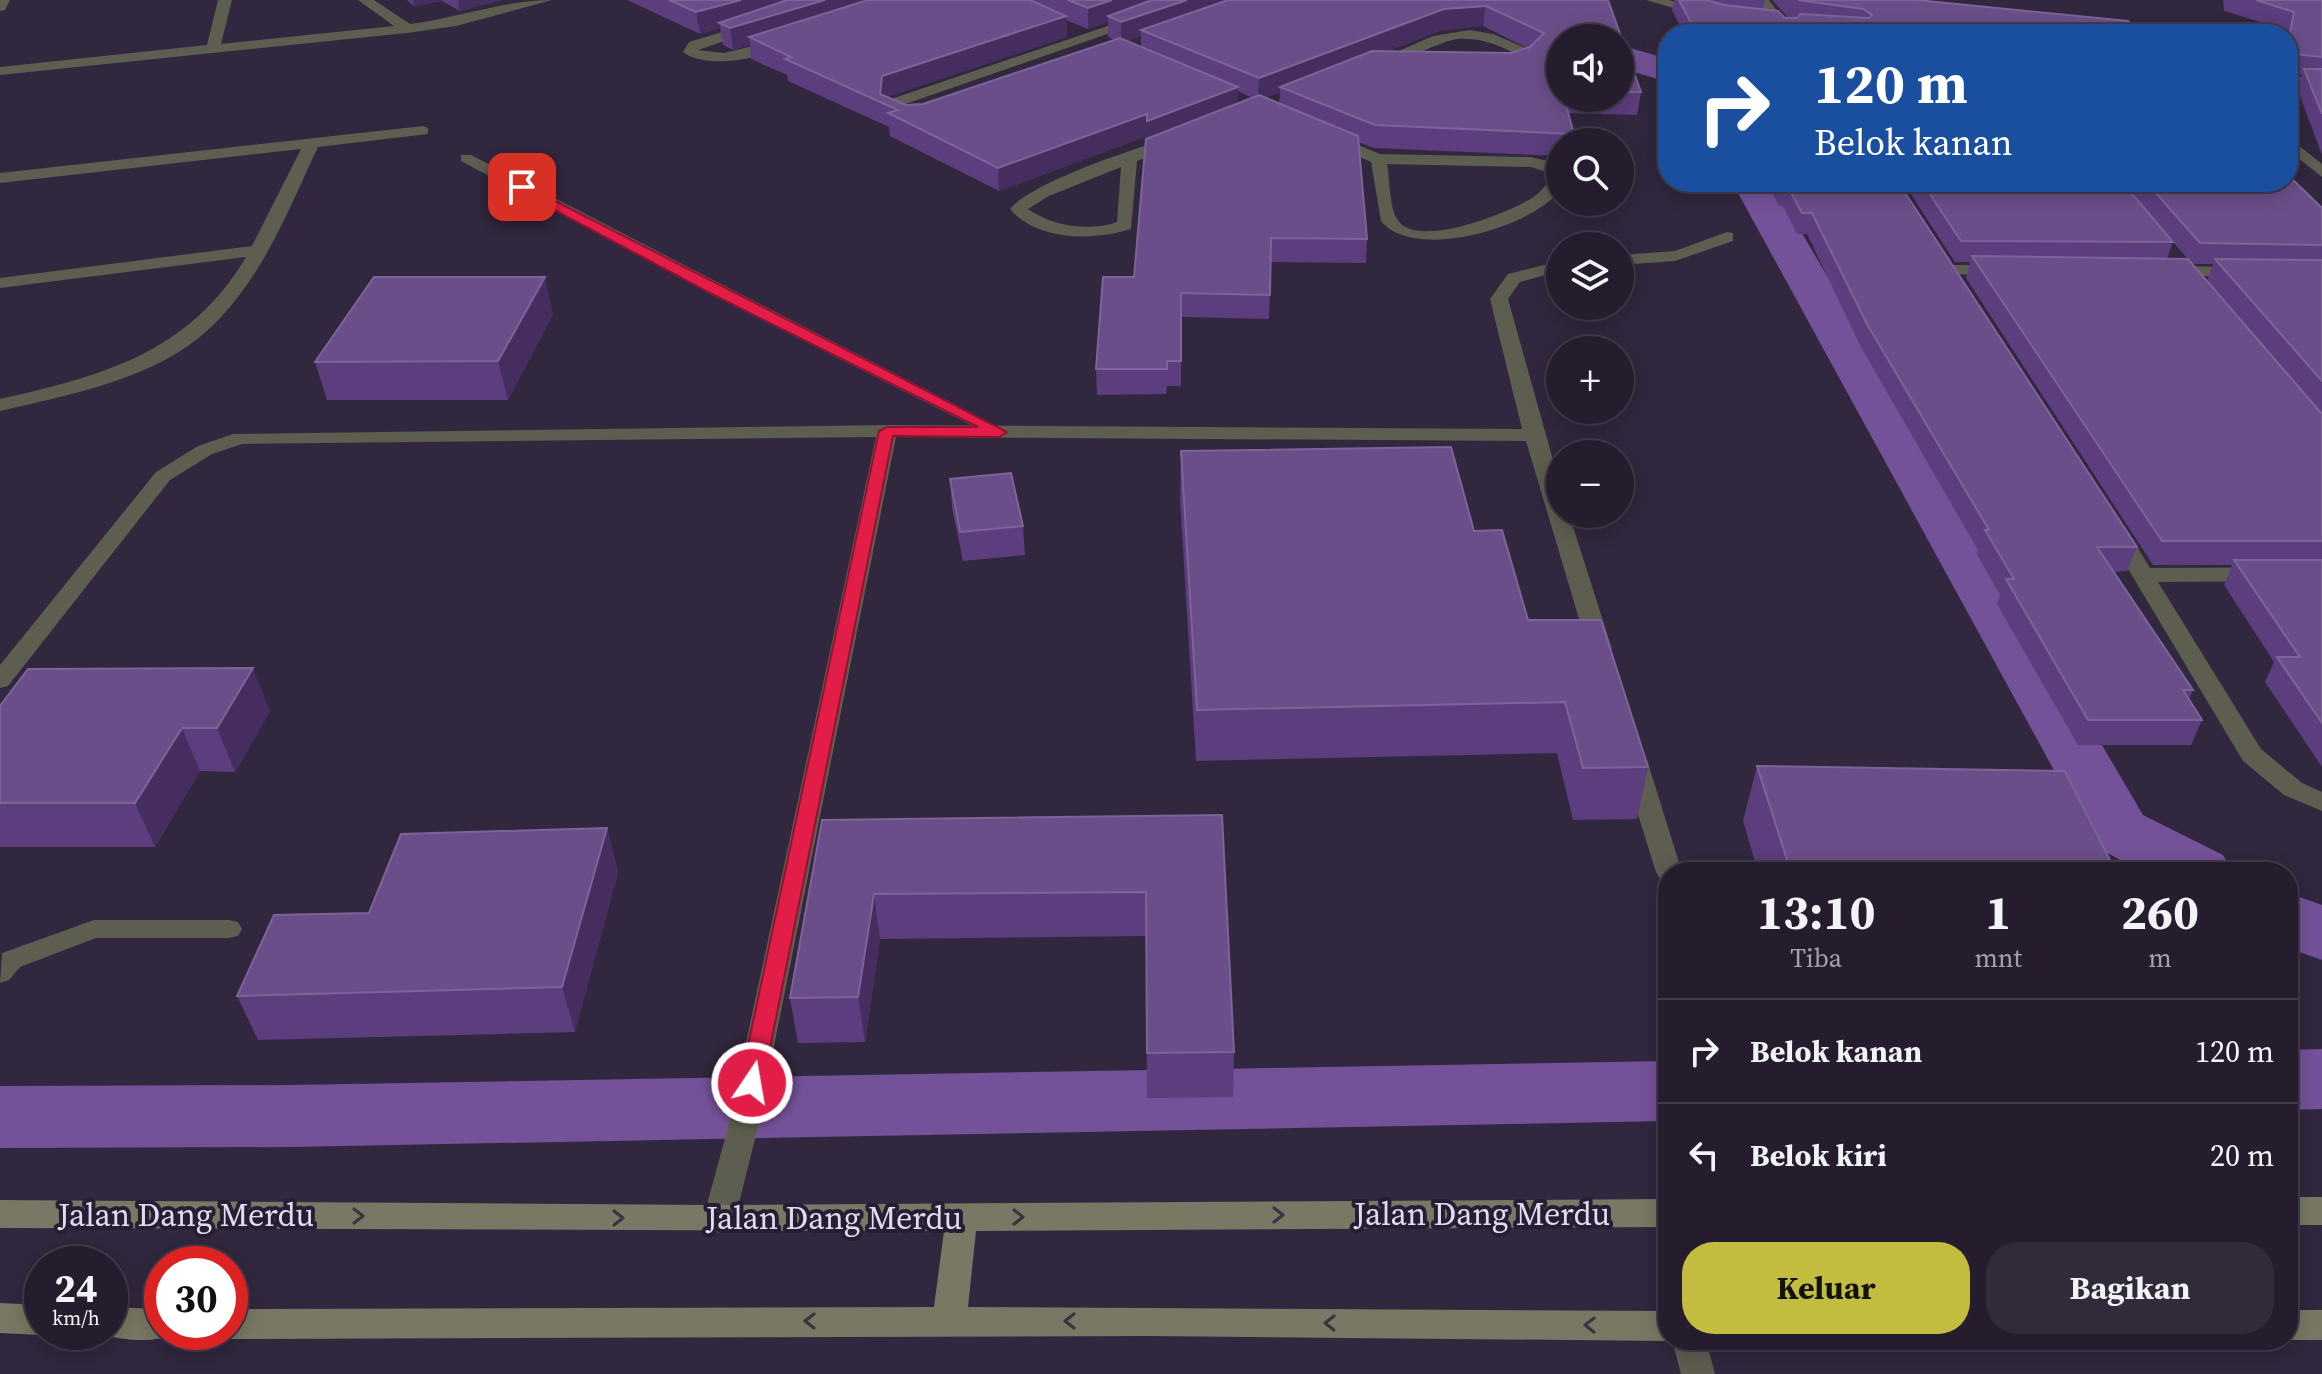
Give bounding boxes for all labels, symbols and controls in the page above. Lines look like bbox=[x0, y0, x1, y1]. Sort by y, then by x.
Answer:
map controls bbox=[1546, 24, 1634, 528]
button: sound bbox=[1546, 24, 1634, 112]
text: 120 m bbox=[1814, 45, 1968, 122]
icon: right bbox=[1682, 56, 1786, 160]
text: Belok kanan bbox=[1814, 118, 2012, 167]
button: search bbox=[1546, 128, 1634, 216]
pin bbox=[488, 153, 556, 221]
icon: arrive bbox=[500, 165, 544, 209]
button: layers bbox=[1546, 232, 1634, 320]
button: + bbox=[1546, 336, 1634, 424]
button: − bbox=[1546, 440, 1634, 528]
text: 13:10 bbox=[1757, 879, 1875, 945]
text: 1 bbox=[1985, 879, 2011, 945]
text: 260 bbox=[2121, 879, 2199, 945]
text: Tiba bbox=[1790, 940, 1842, 976]
text: mnt bbox=[1974, 940, 2022, 976]
text: m bbox=[2148, 940, 2172, 976]
icon: right bbox=[1682, 1029, 1726, 1073]
text: Belok kanan bbox=[1750, 1031, 1922, 1072]
text: 120 m bbox=[2195, 1031, 2274, 1072]
position arrow bbox=[710, 1041, 794, 1125]
icon: left bbox=[1682, 1133, 1726, 1177]
text: Belok kiri bbox=[1750, 1135, 1887, 1176]
text: 20 m bbox=[2210, 1135, 2274, 1176]
street label: Jalan Dang Merdu bbox=[1353, 1192, 1610, 1236]
street label: Jalan Dang Merdu bbox=[57, 1193, 314, 1237]
street label: Jalan Dang Merdu bbox=[705, 1196, 962, 1240]
one-way arrow bbox=[1272, 1206, 1285, 1224]
one-way arrow bbox=[352, 1207, 365, 1225]
one-way arrow bbox=[1012, 1208, 1025, 1226]
one-way arrow bbox=[612, 1209, 625, 1227]
button: Keluar bbox=[1682, 1242, 1970, 1334]
button: Bagikan bbox=[1986, 1242, 2274, 1334]
speed limit sign: 30 bbox=[144, 1246, 248, 1350]
text: 24 bbox=[54, 1261, 98, 1315]
text: km/h bbox=[52, 1304, 100, 1332]
one-way arrow bbox=[1063, 1312, 1076, 1330]
one-way arrow bbox=[803, 1313, 816, 1330]
one-way arrow bbox=[1323, 1314, 1336, 1331]
one-way arrow bbox=[1583, 1317, 1596, 1334]

